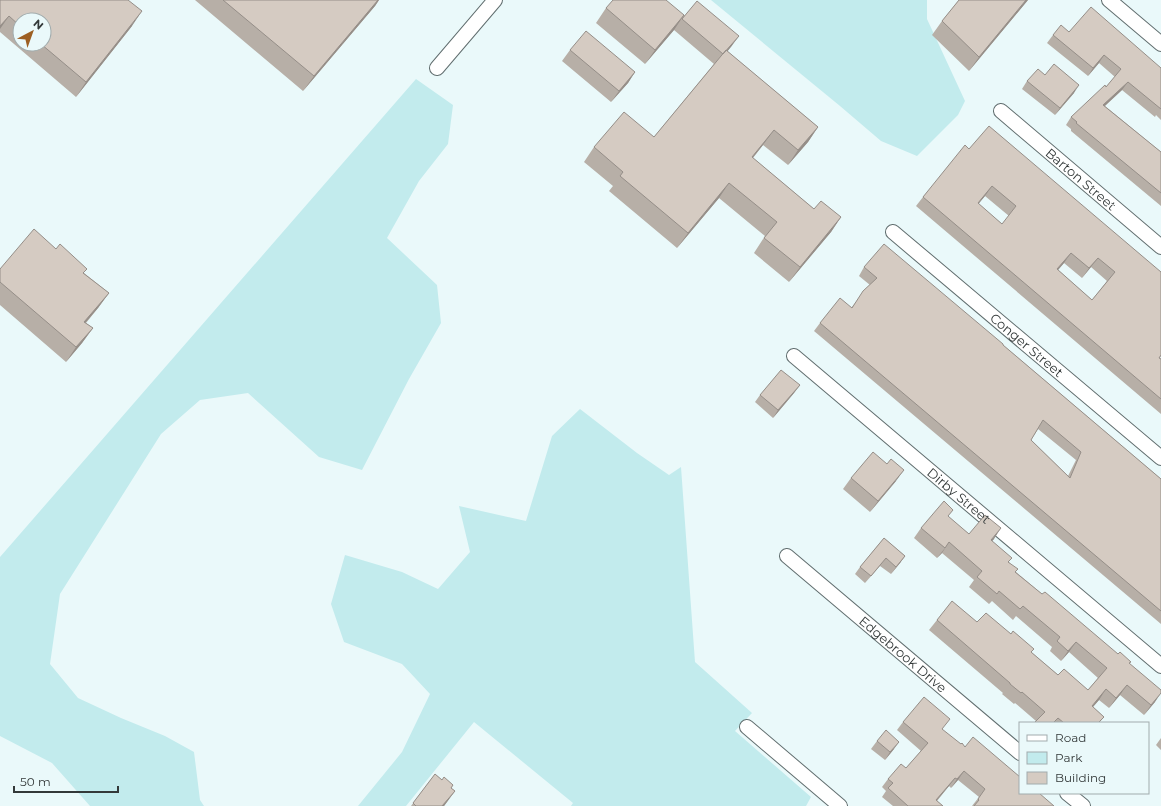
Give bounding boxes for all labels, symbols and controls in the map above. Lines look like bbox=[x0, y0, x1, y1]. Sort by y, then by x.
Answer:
north arrow bbox=[12, 12, 52, 52]
text: N bbox=[31, 16, 47, 33]
street label: Barton Street bbox=[1042, 145, 1120, 213]
street label: Conger Street bbox=[987, 309, 1067, 380]
street label: Dirby Street bbox=[924, 464, 994, 527]
street label: Edgebrook Drive bbox=[856, 613, 950, 696]
legend bbox=[1019, 722, 1149, 794]
text: Road bbox=[1055, 730, 1086, 745]
text: Park bbox=[1055, 750, 1083, 765]
scale bar bbox=[14, 768, 118, 794]
text: Building bbox=[1055, 770, 1106, 785]
text: 50 m bbox=[20, 774, 51, 789]

